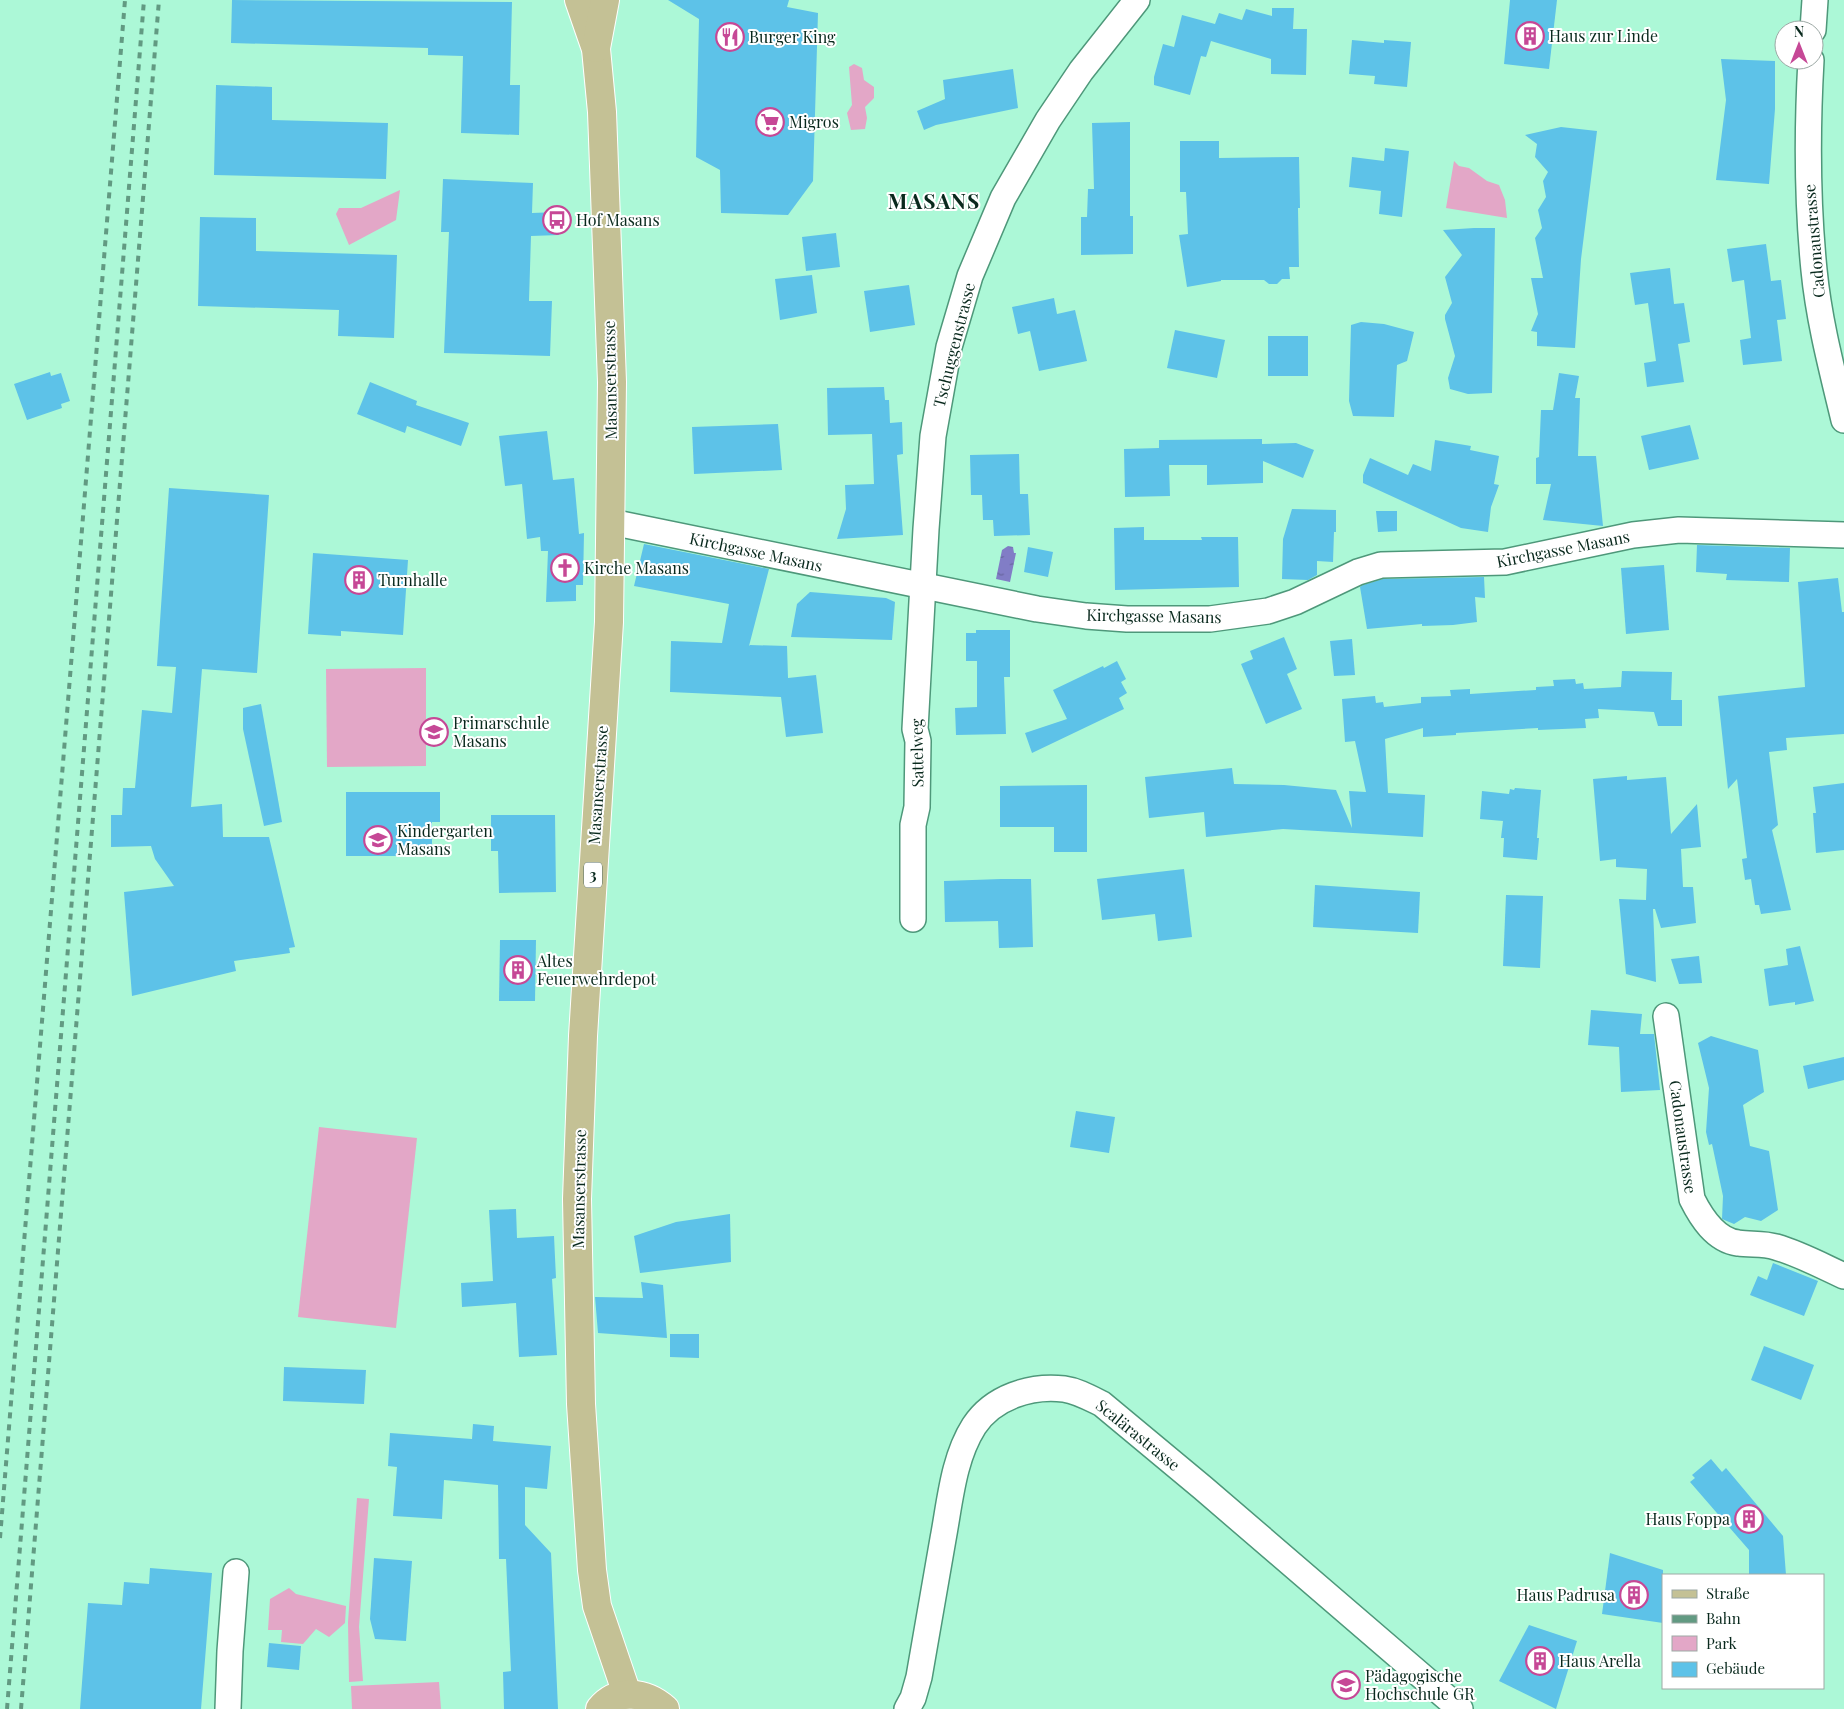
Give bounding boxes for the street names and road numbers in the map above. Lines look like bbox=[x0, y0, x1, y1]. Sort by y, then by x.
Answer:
street label: Cadonaustrasse bbox=[1798, 183, 1829, 299]
street label: Tschuggenstrasse bbox=[928, 280, 979, 410]
street label: Masanserstrasse bbox=[598, 320, 621, 440]
street label: Kirchgasse Masans bbox=[1495, 525, 1631, 572]
street label: Kirchgasse Masans bbox=[688, 527, 824, 576]
street label: Kirchgasse Masans bbox=[1086, 604, 1222, 627]
street label: Sattelweg bbox=[905, 718, 928, 788]
street label: Masanserstrasse bbox=[583, 725, 612, 845]
road number: 3 bbox=[584, 862, 602, 888]
street label: Cadonaustrasse bbox=[1665, 1079, 1702, 1195]
street label: Masanserstrasse bbox=[567, 1129, 590, 1249]
street label: Scalärastrasse bbox=[1092, 1394, 1185, 1475]

